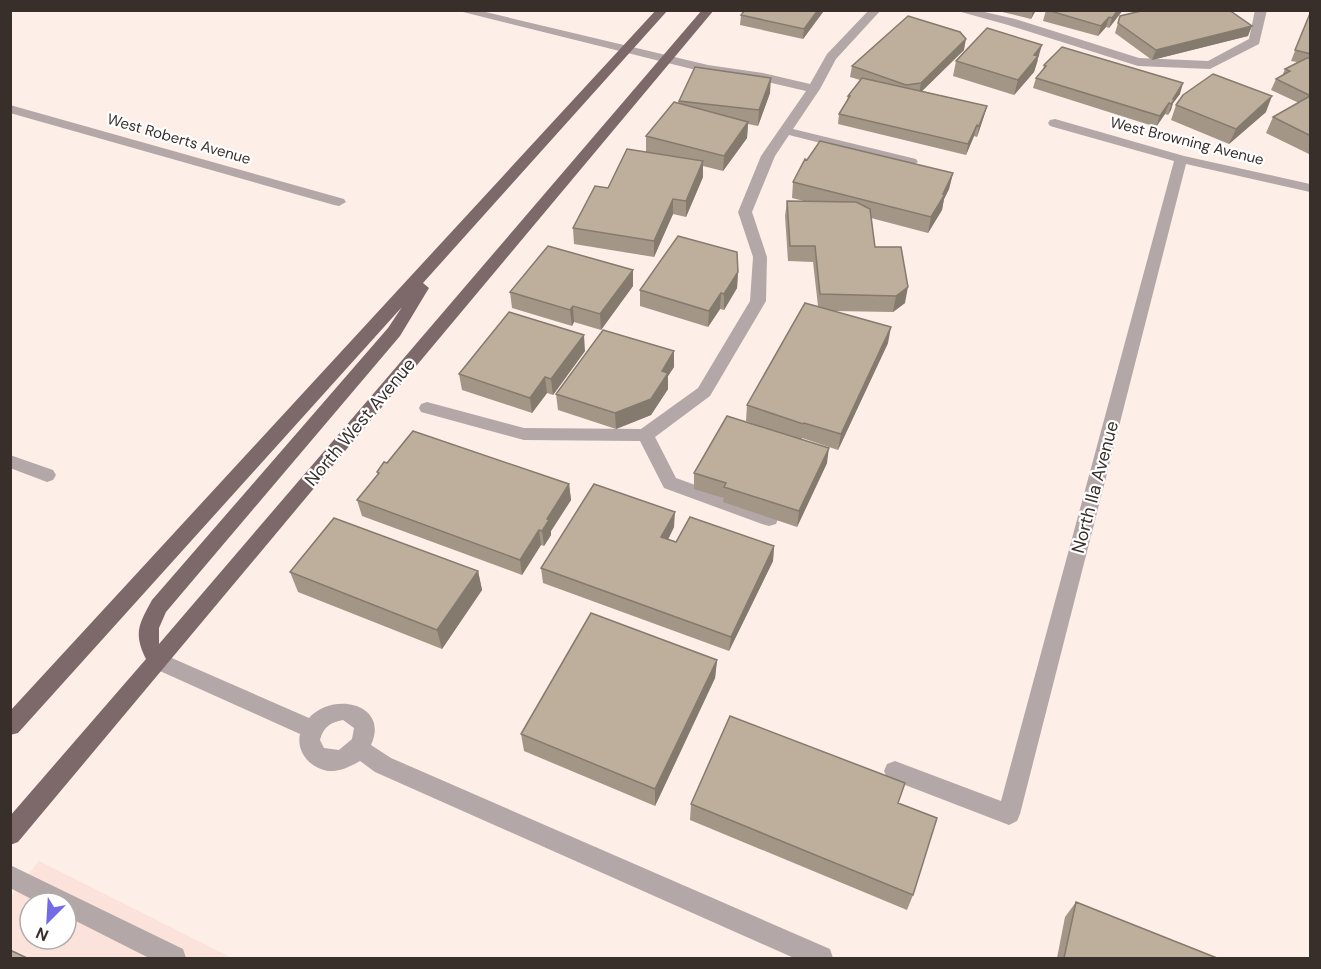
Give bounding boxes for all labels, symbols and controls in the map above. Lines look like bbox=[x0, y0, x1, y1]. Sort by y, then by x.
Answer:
street label: West Roberts Avenue bbox=[105, 109, 253, 169]
street label: West Browning Avenue bbox=[1108, 112, 1266, 170]
street label: North West Avenue bbox=[299, 353, 421, 491]
street label: North Ila Avenue bbox=[1066, 418, 1124, 556]
north arrow bbox=[18, 891, 78, 951]
text: N bbox=[33, 922, 52, 946]

